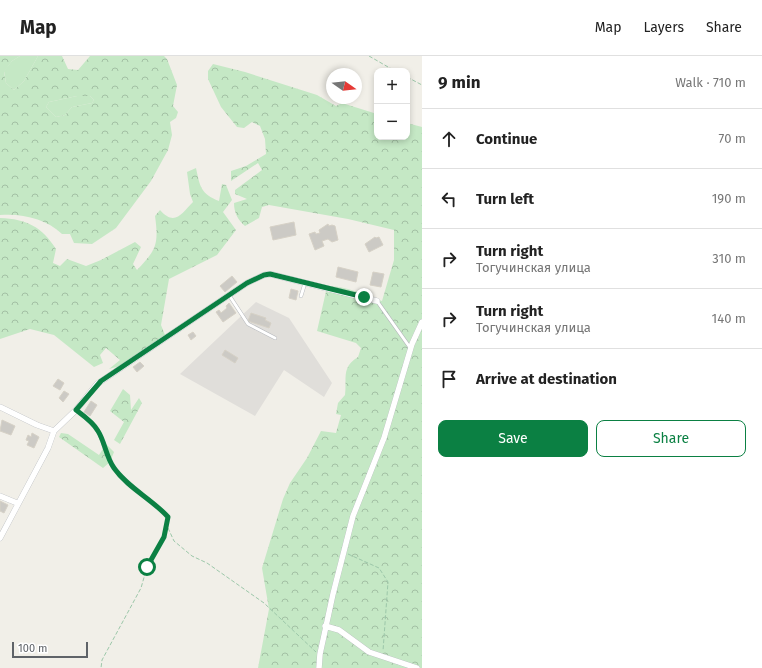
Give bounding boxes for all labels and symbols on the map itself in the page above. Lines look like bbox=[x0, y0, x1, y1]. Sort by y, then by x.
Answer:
north arrow bbox=[326, 68, 362, 104]
route end bbox=[355, 288, 373, 306]
route start bbox=[138, 558, 156, 576]
scale bar bbox=[12, 640, 88, 659]

